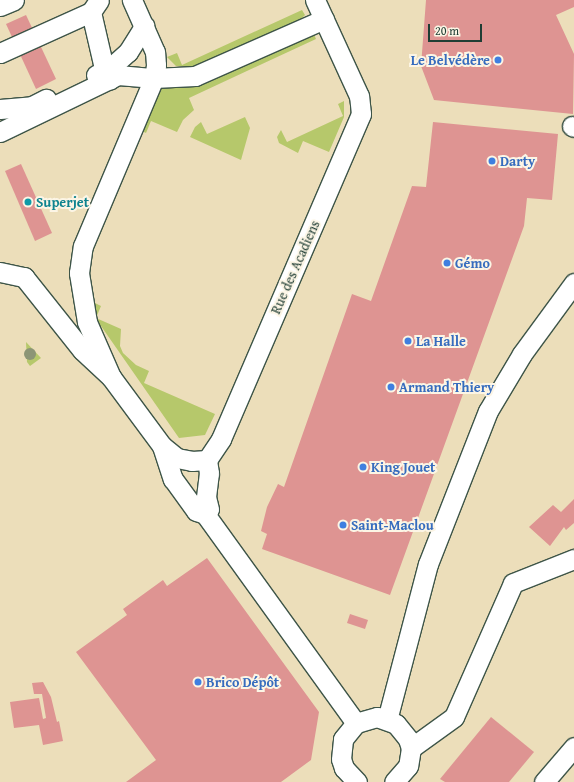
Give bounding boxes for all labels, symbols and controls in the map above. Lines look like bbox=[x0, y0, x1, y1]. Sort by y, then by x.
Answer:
scale bar bbox=[430, 16, 484, 42]
text: 20 m bbox=[435, 22, 459, 39]
place label: Le Belvédère bbox=[411, 52, 490, 68]
marker: Le Belvédère bbox=[493, 55, 503, 65]
place label: Darty bbox=[500, 153, 535, 169]
marker: Darty bbox=[487, 156, 497, 166]
place label: Superjet bbox=[36, 194, 89, 210]
marker: Superjet bbox=[23, 197, 33, 207]
street label: Rue des Acadiens bbox=[267, 218, 323, 316]
place label: Gémo bbox=[455, 255, 490, 271]
marker: Gémo bbox=[442, 258, 452, 268]
place label: La Halle bbox=[416, 333, 466, 349]
marker: La Halle bbox=[403, 336, 413, 346]
place label: Armand Thiery bbox=[399, 379, 494, 395]
marker: Armand Thiery bbox=[386, 382, 396, 392]
place label: King Jouet bbox=[371, 459, 435, 475]
marker: King Jouet bbox=[358, 462, 368, 472]
place label: Saint-Maclou bbox=[351, 517, 434, 533]
marker: Saint-Maclou bbox=[338, 520, 348, 530]
place label: Brico Dépôt bbox=[206, 674, 279, 690]
marker: Brico Dépôt bbox=[193, 677, 203, 687]

